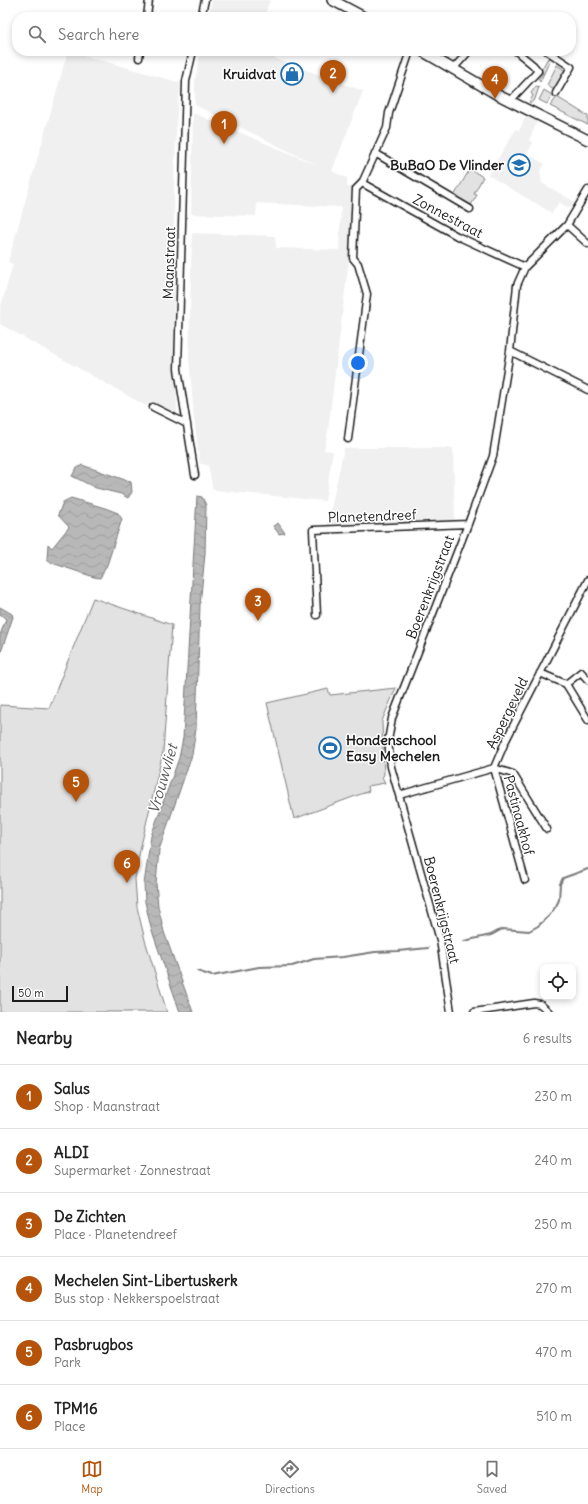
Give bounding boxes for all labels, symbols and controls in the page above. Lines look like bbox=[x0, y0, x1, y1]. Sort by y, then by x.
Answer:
search box bbox=[12, 12, 576, 56]
icon: search bbox=[26, 23, 48, 45]
text: Search here bbox=[58, 25, 139, 44]
pin: 2 bbox=[320, 60, 346, 93]
shop icon: Kruidvat bbox=[279, 61, 305, 87]
place label: Kruidvat bbox=[223, 65, 276, 83]
pin: 4 bbox=[482, 66, 508, 99]
pin: 1 bbox=[211, 111, 237, 144]
school or university icon: BuBaO De Vlinder bbox=[506, 152, 532, 178]
place label: BuBaO De Vlinder bbox=[390, 156, 504, 174]
street label: Zonnestraat bbox=[410, 190, 486, 242]
street label: Maanstraat bbox=[159, 226, 179, 300]
your location bbox=[348, 353, 368, 373]
street label: Planetendreef bbox=[327, 505, 417, 527]
street label: Boerenkrijgstraat bbox=[402, 532, 458, 641]
pin: 3 bbox=[245, 588, 271, 621]
street label: Aspergeveld bbox=[482, 674, 532, 752]
place label: Hondenschool Easy Mechelen bbox=[346, 731, 440, 765]
sports icon: Hondenschool Easy Mechelen bbox=[317, 735, 343, 761]
water label: Vrouwvliet bbox=[144, 740, 182, 816]
pin: 5 bbox=[63, 769, 89, 802]
street label: Pastinaakhof bbox=[500, 773, 538, 857]
pin: 6 bbox=[114, 850, 140, 883]
street label: Boerenkrijgstraat bbox=[420, 855, 464, 966]
map controls bbox=[540, 964, 576, 1000]
button: locate bbox=[540, 964, 576, 1000]
scale bar bbox=[12, 984, 68, 1003]
text: 50 m bbox=[18, 986, 44, 1000]
text: Nearby bbox=[16, 1027, 72, 1049]
text: 6 results bbox=[523, 1030, 572, 1047]
text: Salus bbox=[54, 1079, 90, 1098]
text: 1 bbox=[26, 1088, 32, 1105]
text: 230 m bbox=[534, 1088, 572, 1105]
text: Shop · Maanstraat bbox=[54, 1098, 160, 1115]
text: ALDI bbox=[54, 1143, 89, 1162]
text: 2 bbox=[25, 1152, 33, 1169]
text: 240 m bbox=[535, 1152, 572, 1169]
text: Supermarket · Zonnestraat bbox=[54, 1162, 211, 1179]
text: De Zichten bbox=[54, 1207, 126, 1226]
text: 3 bbox=[25, 1216, 33, 1233]
text: 250 m bbox=[534, 1216, 572, 1233]
text: Place · Planetendreef bbox=[54, 1226, 177, 1243]
text: Mechelen Sint-Libertuskerk bbox=[54, 1271, 238, 1290]
text: 4 bbox=[25, 1280, 33, 1297]
text: 270 m bbox=[535, 1280, 572, 1297]
text: Bus stop · Nekkerspoelstraat bbox=[54, 1290, 220, 1307]
text: Pasbrugbos bbox=[54, 1335, 133, 1354]
text: 5 bbox=[25, 1344, 33, 1361]
text: 470 m bbox=[535, 1344, 572, 1361]
text: Park bbox=[54, 1354, 81, 1371]
text: TPM16 bbox=[54, 1399, 98, 1418]
text: 6 bbox=[25, 1408, 33, 1425]
text: 510 m bbox=[536, 1408, 572, 1425]
text: Place bbox=[54, 1418, 85, 1435]
tab: Map bbox=[81, 1458, 103, 1496]
tab: Directions bbox=[265, 1458, 315, 1496]
tab: Saved bbox=[477, 1458, 507, 1496]

